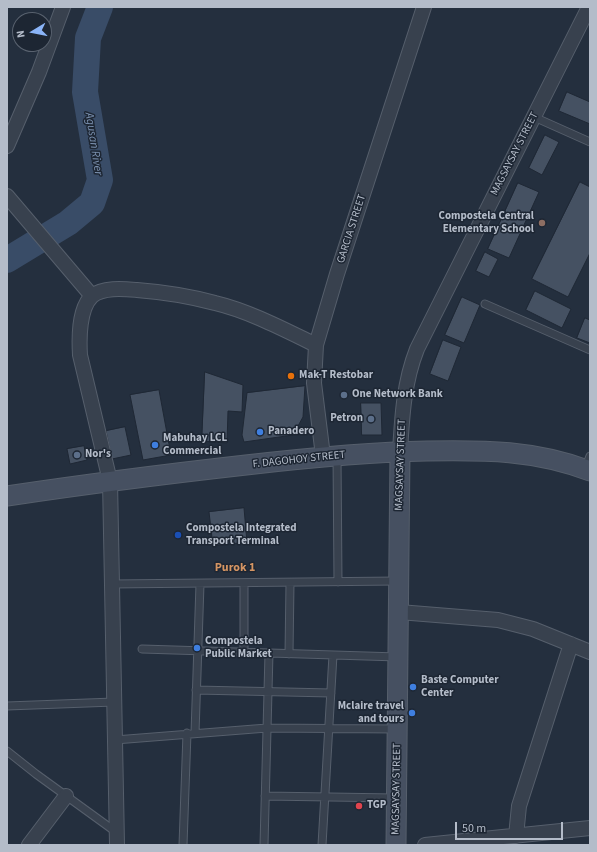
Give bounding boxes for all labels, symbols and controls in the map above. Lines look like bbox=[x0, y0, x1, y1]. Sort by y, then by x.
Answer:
north arrow bbox=[12, 12, 52, 52]
text: N bbox=[13, 29, 29, 39]
street label: MAGSAYSAY STREET bbox=[488, 110, 542, 198]
water label: Agusan River bbox=[81, 112, 105, 176]
street label: GARCIA STREET bbox=[335, 193, 369, 265]
place label: Compostela Central Elementary School bbox=[439, 210, 534, 236]
marker: Compostela Central Elementary School bbox=[537, 218, 547, 228]
place label: Mak-T Restobar bbox=[299, 369, 373, 383]
marker: Mak-T Restobar bbox=[286, 371, 296, 381]
place label: One Network Bank bbox=[352, 388, 443, 402]
marker: One Network Bank bbox=[339, 390, 349, 400]
place label: Petron bbox=[330, 412, 363, 426]
marker: Petron bbox=[366, 414, 376, 424]
street label: MAGSAYSAY STREET bbox=[393, 419, 409, 511]
place label: Panadero bbox=[268, 425, 314, 439]
marker: Panadero bbox=[255, 427, 265, 437]
place label: Mabuhay LCL Commercial bbox=[163, 432, 227, 458]
marker: Mabuhay LCL Commercial bbox=[150, 440, 160, 450]
place label: Nor's bbox=[85, 448, 111, 462]
street label: F. DAGOHOY STREET bbox=[252, 449, 346, 471]
marker: Nor's bbox=[72, 450, 82, 460]
place label: Compostela Integrated Transport Terminal bbox=[186, 522, 297, 548]
marker: Compostela Integrated Transport Terminal bbox=[173, 530, 183, 540]
district label: Purok 1 bbox=[215, 561, 255, 575]
place label: Compostela Public Market bbox=[205, 635, 272, 661]
marker: Compostela Public Market bbox=[192, 643, 202, 653]
place label: Baste Computer Center bbox=[421, 674, 499, 700]
marker: Baste Computer Center bbox=[408, 682, 418, 692]
place label: Mclaire travel and tours bbox=[338, 700, 404, 726]
marker: Mclaire travel and tours bbox=[407, 708, 417, 718]
street label: MAGSAYSAY STREET bbox=[390, 743, 404, 835]
place label: TGP bbox=[367, 799, 386, 813]
marker: TGP bbox=[354, 801, 364, 811]
scale bar bbox=[457, 814, 565, 840]
text: 50 m bbox=[462, 820, 486, 837]

